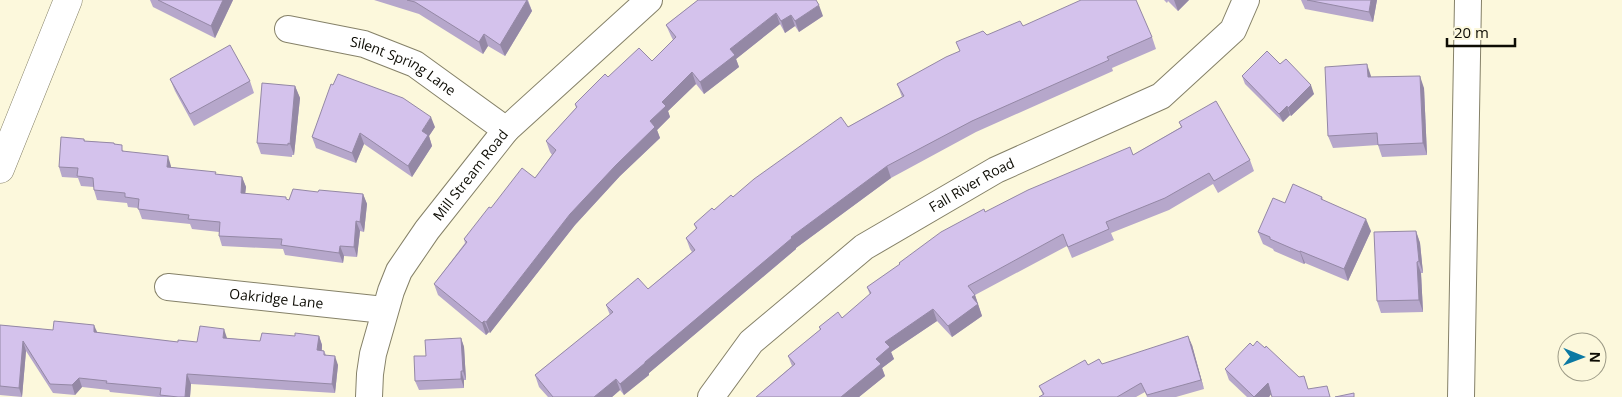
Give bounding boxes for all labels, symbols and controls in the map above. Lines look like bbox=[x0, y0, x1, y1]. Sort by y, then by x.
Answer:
scale bar bbox=[1447, 15, 1514, 47]
text: 20 m bbox=[1454, 22, 1489, 42]
street label: Silent Spring Lane bbox=[349, 32, 460, 100]
street label: Mill Stream Road bbox=[428, 125, 512, 224]
street label: Fall River Road bbox=[925, 153, 1017, 216]
street label: Oakridge Lane bbox=[228, 284, 325, 313]
north arrow bbox=[1557, 332, 1607, 382]
text: N bbox=[1586, 351, 1605, 363]

